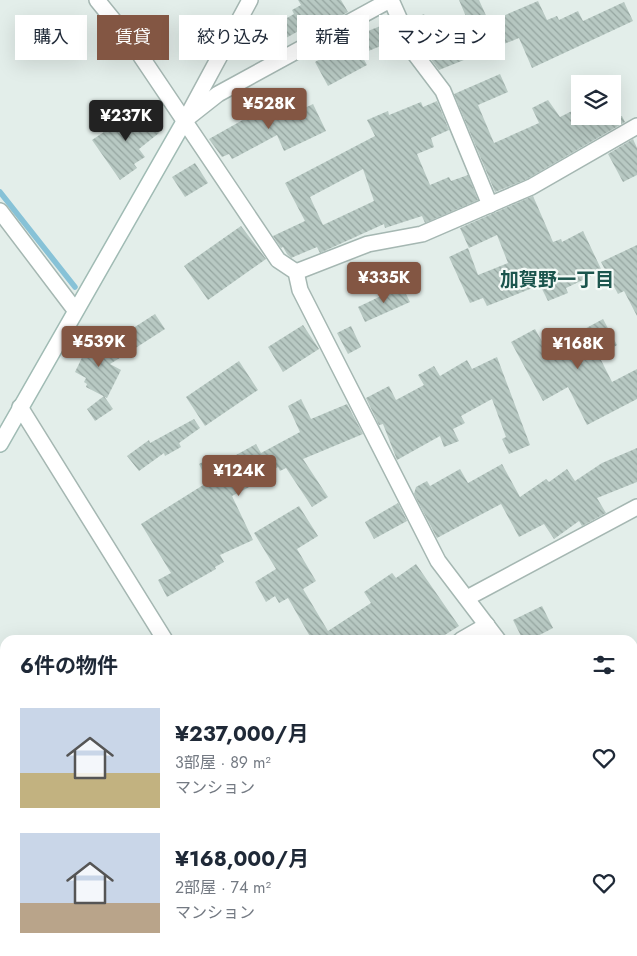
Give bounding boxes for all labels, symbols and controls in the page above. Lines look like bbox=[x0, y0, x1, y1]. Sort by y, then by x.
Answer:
chip: 購入 bbox=[15, 15, 87, 60]
chip: 賃貸 bbox=[97, 15, 169, 60]
chip: 絞り込み bbox=[179, 15, 287, 60]
chip: 新着 bbox=[297, 15, 369, 60]
chip: マンション bbox=[379, 15, 505, 60]
map controls bbox=[571, 75, 621, 125]
button: layers bbox=[571, 75, 621, 125]
pin: ¥528K bbox=[234, 88, 304, 130]
text: ¥528K bbox=[243, 92, 295, 115]
pin: ¥237K bbox=[91, 100, 161, 142]
text: ¥237K bbox=[100, 104, 152, 127]
pin: ¥335K bbox=[349, 262, 419, 304]
text: ¥335K bbox=[358, 266, 410, 289]
district label: 加賀野一丁目 bbox=[500, 266, 614, 293]
pin: ¥539K bbox=[64, 326, 134, 368]
pin: ¥168K bbox=[543, 328, 613, 370]
text: ¥539K bbox=[73, 330, 125, 353]
text: ¥168K bbox=[553, 332, 603, 355]
pin: ¥124K bbox=[204, 454, 274, 497]
text: ¥124K bbox=[213, 459, 265, 482]
text: 6件の物件 bbox=[20, 651, 118, 681]
icon: filters bbox=[590, 651, 618, 679]
text: ¥237,000/月 bbox=[175, 719, 308, 749]
icon: home bbox=[60, 728, 120, 788]
icon: heart bbox=[590, 744, 618, 772]
text: 3部屋 · 89 m² bbox=[175, 751, 271, 774]
text: マンション bbox=[175, 776, 255, 799]
text: ¥168,000/月 bbox=[175, 844, 309, 874]
icon: home bbox=[60, 853, 120, 913]
icon: heart bbox=[590, 869, 618, 897]
text: 2部屋 · 74 m² bbox=[175, 876, 271, 899]
text: マンション bbox=[175, 901, 255, 924]

